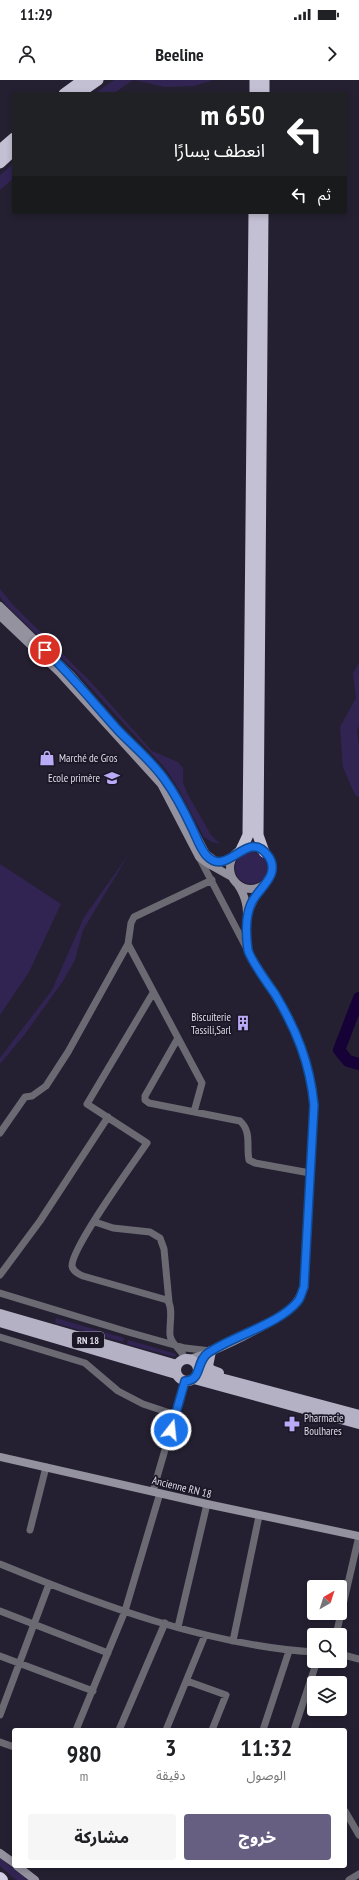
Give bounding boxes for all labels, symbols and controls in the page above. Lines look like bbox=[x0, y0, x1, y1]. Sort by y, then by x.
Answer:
text: 11:29 bbox=[20, 5, 52, 24]
icon: person bbox=[16, 43, 38, 65]
text: Beeline bbox=[155, 43, 204, 66]
icon: forward bbox=[321, 43, 343, 65]
text: 650 m bbox=[201, 96, 265, 133]
icon: left bbox=[279, 108, 331, 160]
text: انعطف يسارًا bbox=[174, 139, 265, 162]
icon: left bbox=[288, 184, 310, 206]
text: ثم bbox=[318, 185, 331, 204]
pin bbox=[28, 633, 62, 667]
icon: arrive bbox=[34, 639, 56, 661]
shop icon: Marché de Gros bbox=[38, 749, 56, 767]
place label: Marché de Gros bbox=[59, 751, 118, 765]
school or university icon: Ecole primère bbox=[103, 769, 121, 787]
place label: Ecole primère bbox=[48, 771, 100, 785]
place label: Biscuiterie Tassili,Sarl bbox=[191, 1010, 231, 1037]
building icon: Biscuiterie Tassili,Sarl bbox=[234, 1014, 252, 1032]
road number: RN 18 bbox=[72, 1332, 104, 1348]
position arrow bbox=[150, 1409, 192, 1451]
place label: Pharmacie Boulhares bbox=[304, 1411, 344, 1438]
pharmacy icon: Pharmacie Boulhares bbox=[283, 1415, 301, 1433]
street label: Ancienne RN 18 bbox=[151, 1473, 213, 1501]
north arrow bbox=[307, 1580, 347, 1620]
map controls bbox=[307, 1580, 347, 1716]
button: search bbox=[307, 1628, 347, 1668]
button: layers bbox=[307, 1676, 347, 1716]
text: 3 bbox=[165, 1732, 177, 1763]
text: 11:32 bbox=[240, 1732, 292, 1763]
text: 980 bbox=[67, 1738, 101, 1769]
text: دقيقة bbox=[156, 1767, 186, 1784]
text: الوصول bbox=[247, 1767, 286, 1784]
text: m bbox=[80, 1768, 88, 1785]
button: مشاركة bbox=[28, 1814, 176, 1860]
button: خروج bbox=[184, 1814, 331, 1860]

